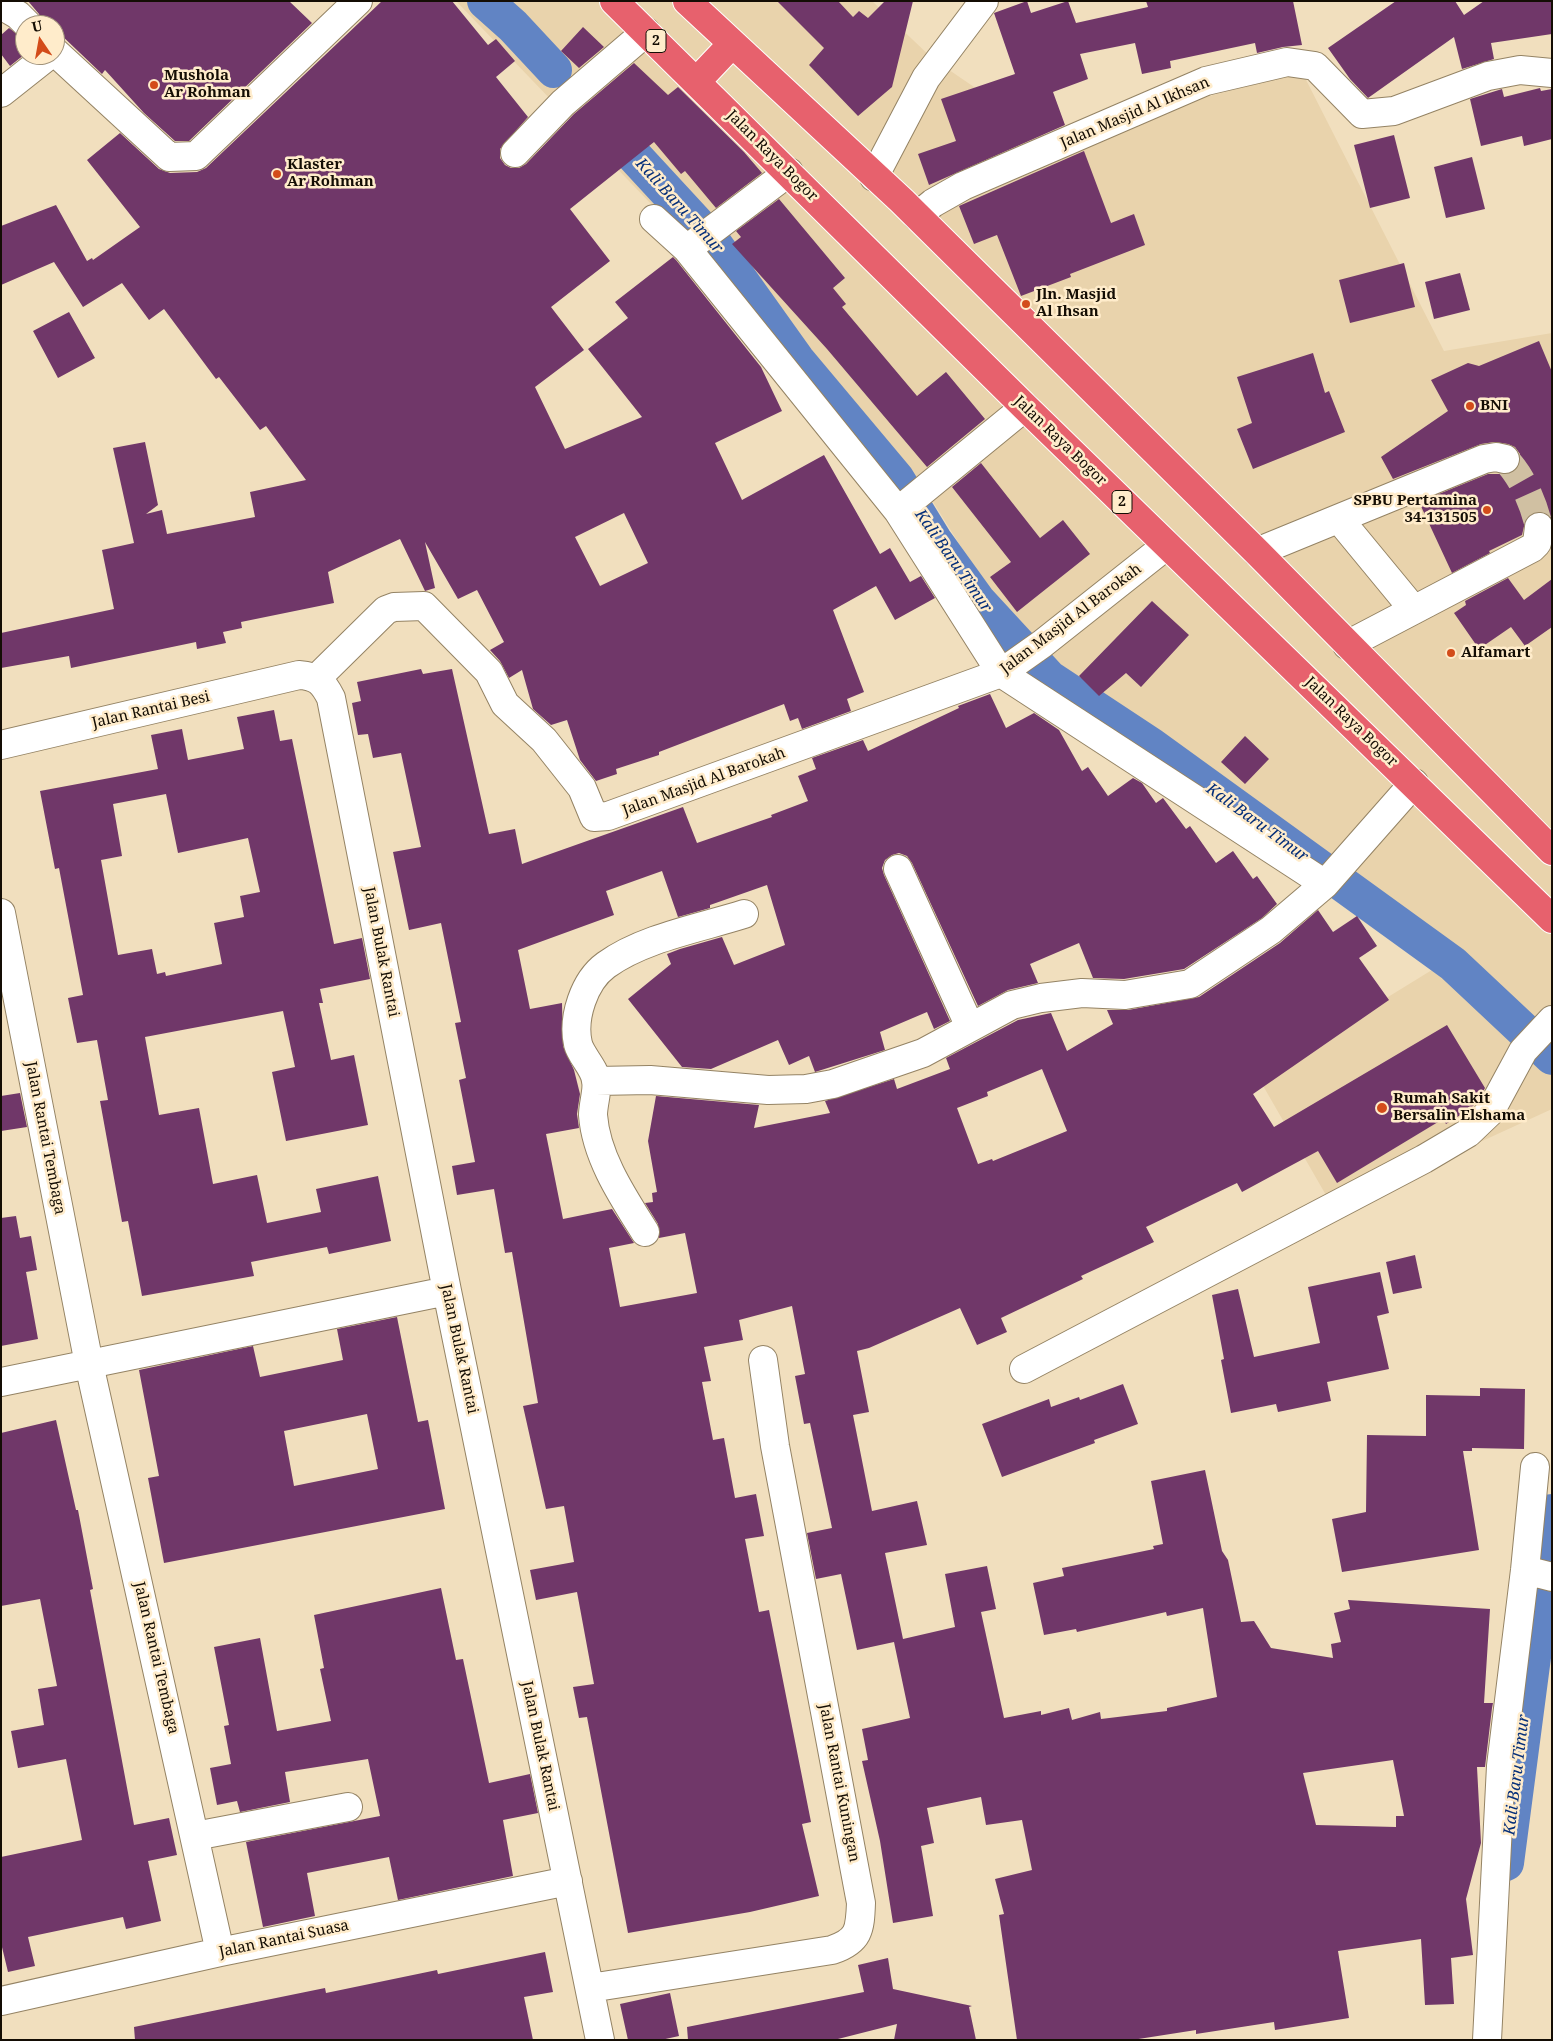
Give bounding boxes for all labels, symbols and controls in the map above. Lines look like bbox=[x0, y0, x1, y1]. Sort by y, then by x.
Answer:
north arrow bbox=[15, 15, 65, 65]
text: U bbox=[30, 15, 44, 36]
road number: 2 bbox=[646, 29, 666, 52]
place label: Mushola Ar Rohman bbox=[164, 67, 251, 102]
street label: Jalan Masjid Al Ikhsan bbox=[1058, 73, 1212, 153]
marker: Mushola Ar Rohman bbox=[148, 79, 160, 91]
street label: Jalan Raya Bogor bbox=[723, 107, 821, 205]
water label: Kali Baru Timur bbox=[631, 154, 727, 258]
place label: Klaster Ar Rohman bbox=[287, 156, 374, 191]
marker: Klaster Ar Rohman bbox=[271, 168, 283, 180]
place label: Jln. Masjid Al Ihsan bbox=[1036, 286, 1116, 321]
marker: Jln. Masjid Al Ihsan bbox=[1020, 298, 1032, 310]
street label: Jalan Raya Bogor bbox=[1010, 392, 1110, 490]
place label: BNI bbox=[1480, 397, 1508, 415]
marker: BNI bbox=[1464, 400, 1476, 412]
road number: 2 bbox=[1112, 491, 1132, 514]
place label: SPBU Pertamina 34-131505 bbox=[1353, 492, 1477, 527]
marker: SPBU Pertamina 34-131505 bbox=[1481, 504, 1493, 516]
water label: Kali Baru Timur bbox=[910, 506, 996, 616]
street label: Jalan Masjid Al Barokah bbox=[997, 560, 1145, 678]
place label: Alfamart bbox=[1461, 644, 1530, 662]
marker: Alfamart bbox=[1445, 647, 1457, 659]
street label: Jalan Raya Bogor bbox=[1301, 673, 1401, 771]
street label: Jalan Rantai Besi bbox=[90, 688, 212, 732]
street label: Jalan Masjid Al Barokah bbox=[620, 744, 788, 820]
water label: Kali Baru Timur bbox=[1202, 780, 1312, 866]
street label: Jalan Bulak Rantai bbox=[360, 885, 402, 1019]
street label: Jalan Rantai Tembaga bbox=[21, 1060, 69, 1216]
place label: Rumah Sakit Bersalin Elshama bbox=[1393, 1090, 1525, 1125]
marker: Rumah Sakit Bersalin Elshama bbox=[1375, 1101, 1389, 1115]
street label: Jalan Bulak Rantai bbox=[436, 1283, 482, 1415]
street label: Jalan Rantai Tembaga bbox=[130, 1580, 182, 1736]
street label: Jalan Bulak Rantai bbox=[517, 1680, 563, 1812]
street label: Jalan Rantai Kuningan bbox=[815, 1702, 863, 1864]
water label: Kali Baru Timur bbox=[1500, 1714, 1534, 1836]
street label: Jalan Rantai Suasa bbox=[217, 1916, 351, 1962]

